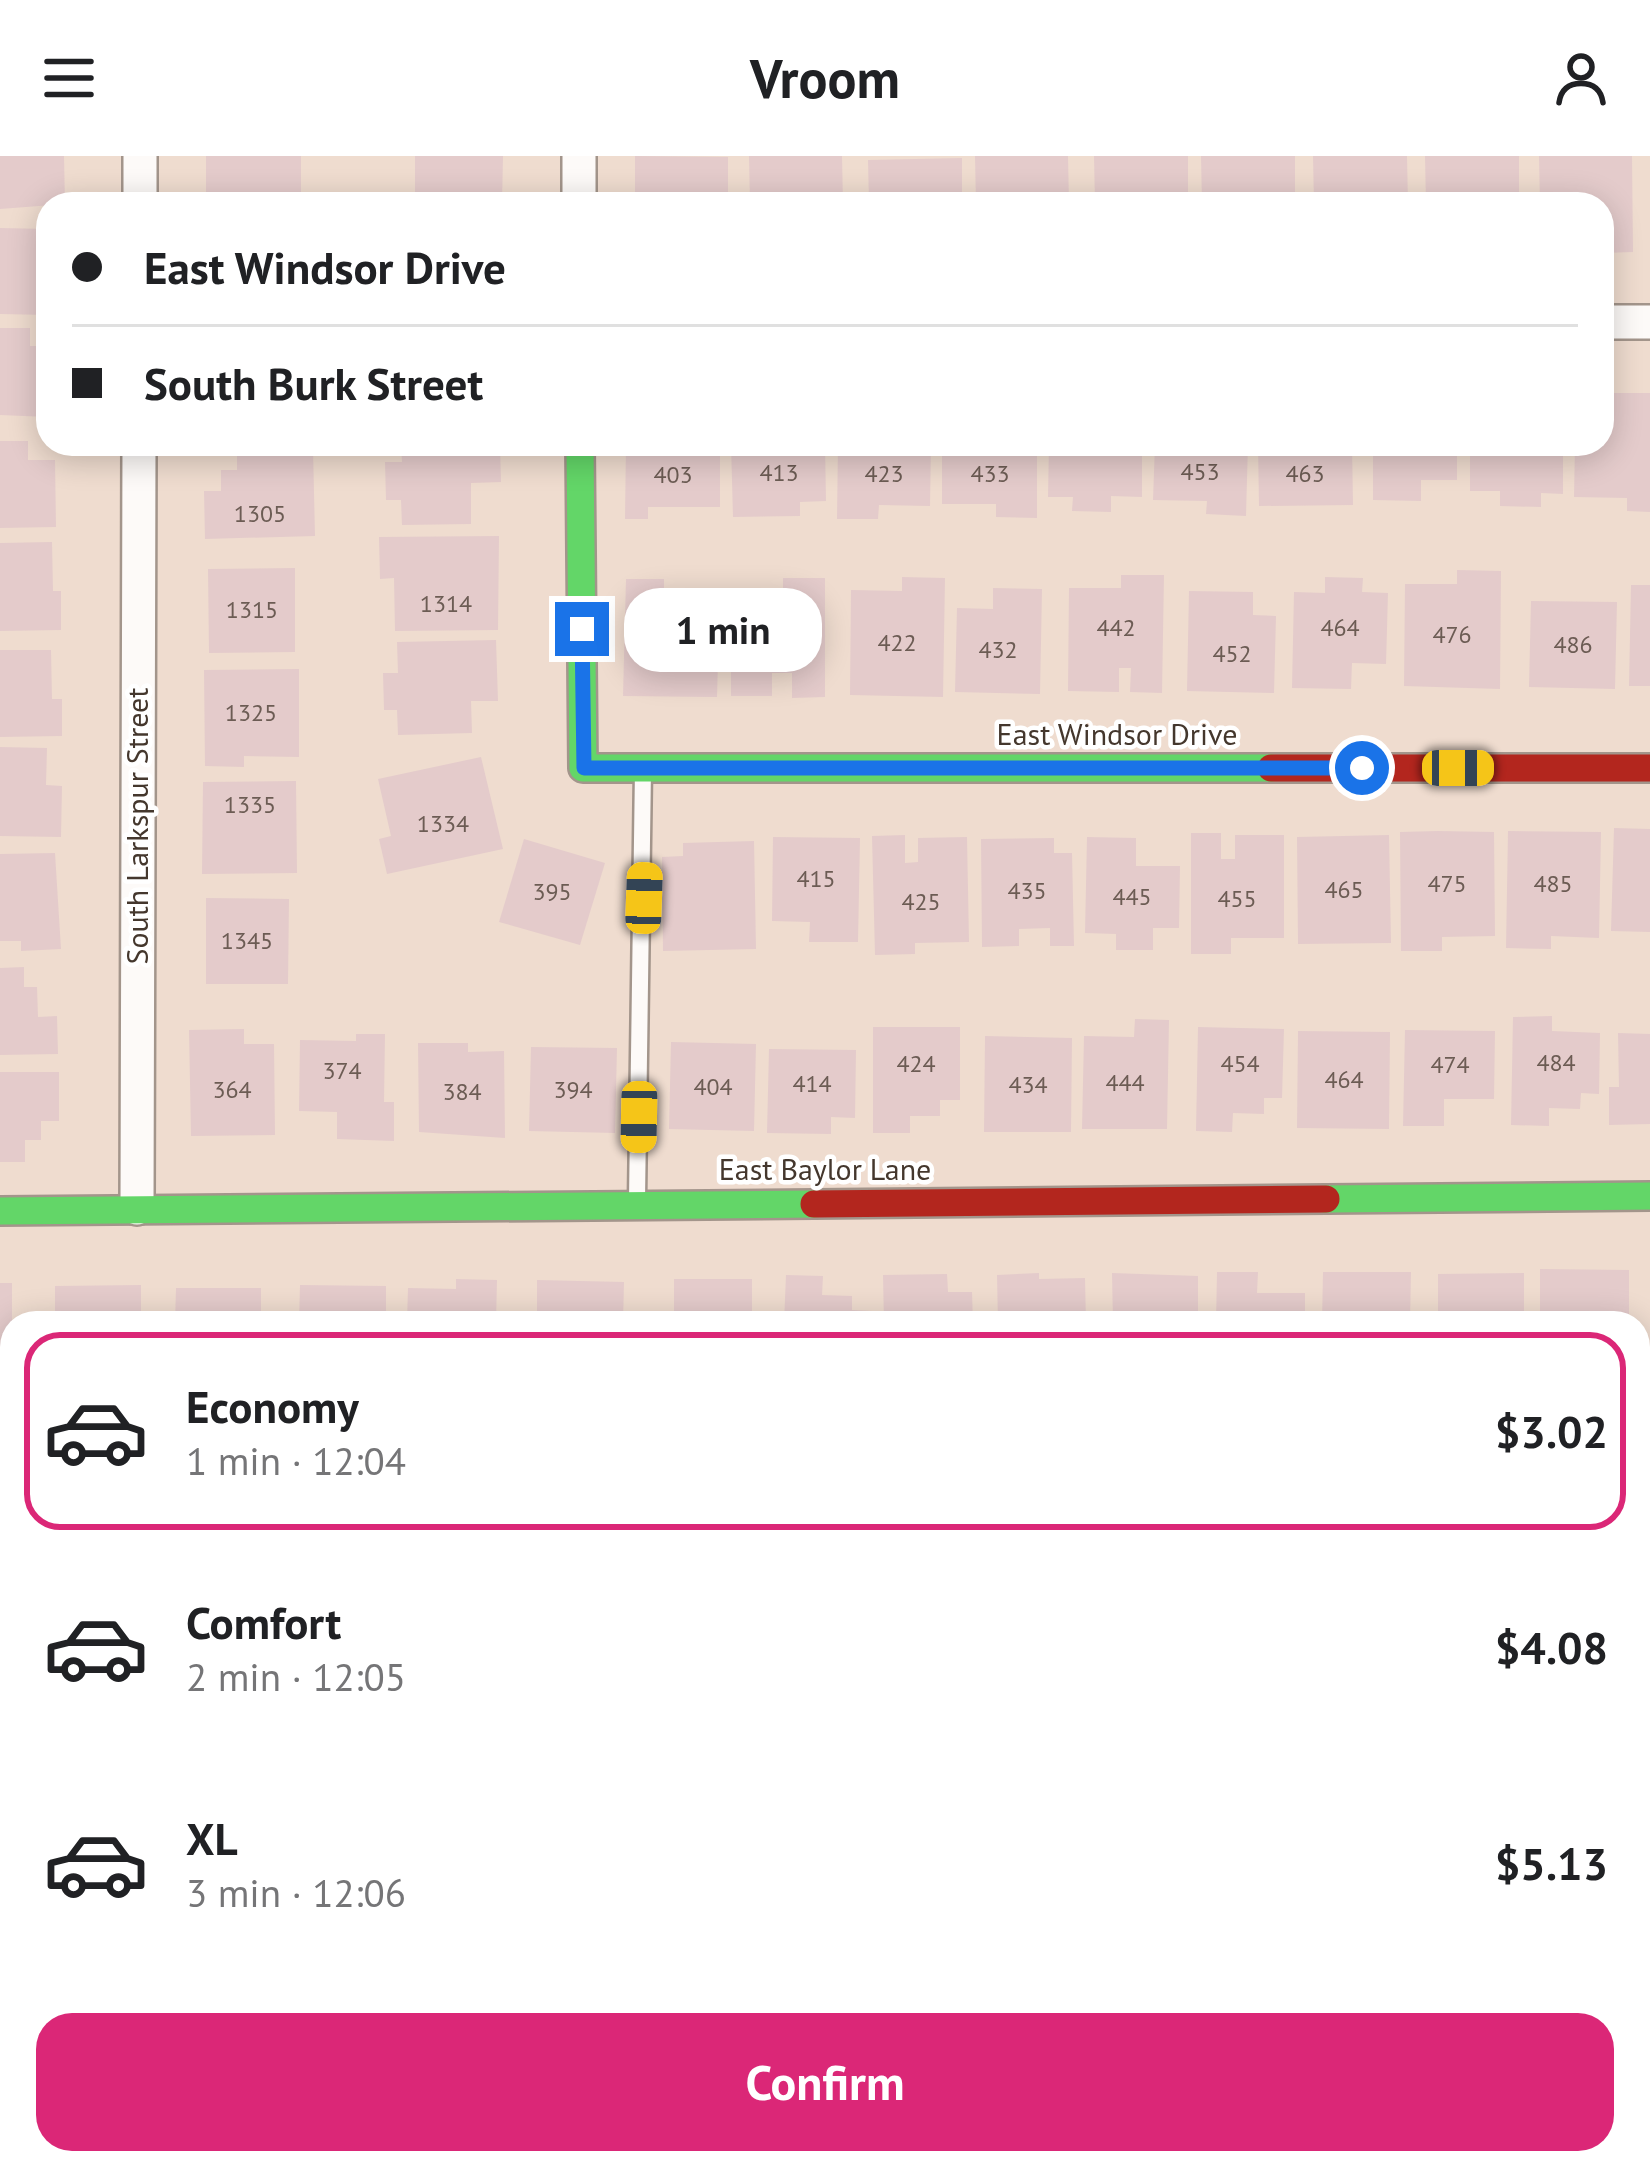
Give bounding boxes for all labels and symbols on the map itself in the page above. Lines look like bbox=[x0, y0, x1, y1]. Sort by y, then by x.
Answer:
house number: 453 bbox=[1180, 456, 1220, 487]
house number: 413 bbox=[759, 457, 799, 488]
house number: 423 bbox=[864, 458, 904, 489]
house number: 433 bbox=[970, 458, 1010, 489]
house number: 463 bbox=[1285, 458, 1325, 489]
house number: 403 bbox=[653, 459, 693, 490]
house number: 1305 bbox=[234, 498, 286, 529]
callout: 1 min bbox=[624, 587, 822, 671]
house number: 1314 bbox=[420, 588, 472, 619]
house number: 1315 bbox=[226, 594, 278, 625]
route end bbox=[555, 602, 609, 656]
house number: 442 bbox=[1096, 612, 1136, 643]
house number: 464 bbox=[1320, 612, 1360, 643]
house number: 476 bbox=[1432, 619, 1472, 650]
house number: 422 bbox=[877, 627, 917, 658]
house number: 486 bbox=[1553, 629, 1593, 660]
house number: 432 bbox=[978, 634, 1018, 665]
house number: 452 bbox=[1212, 638, 1252, 669]
street label: South Larkspur Street bbox=[117, 688, 156, 965]
house number: 1325 bbox=[225, 697, 277, 728]
street label: East Windsor Drive bbox=[997, 714, 1237, 753]
route start bbox=[1335, 741, 1389, 795]
car bbox=[1422, 750, 1494, 786]
house number: 1335 bbox=[224, 789, 276, 820]
house number: 1334 bbox=[417, 808, 469, 839]
car bbox=[625, 861, 663, 935]
house number: 415 bbox=[796, 863, 836, 894]
house number: 475 bbox=[1427, 868, 1467, 899]
house number: 485 bbox=[1533, 868, 1573, 899]
house number: 465 bbox=[1324, 874, 1364, 905]
house number: 435 bbox=[1007, 875, 1047, 906]
house number: 395 bbox=[532, 876, 572, 907]
house number: 445 bbox=[1112, 881, 1152, 912]
house number: 455 bbox=[1217, 883, 1257, 914]
house number: 425 bbox=[901, 886, 941, 917]
house number: 1345 bbox=[221, 925, 273, 956]
house number: 484 bbox=[1536, 1047, 1576, 1078]
house number: 424 bbox=[896, 1048, 936, 1079]
house number: 454 bbox=[1220, 1048, 1260, 1079]
house number: 474 bbox=[1430, 1049, 1470, 1080]
house number: 374 bbox=[322, 1055, 362, 1086]
house number: 464 bbox=[1324, 1064, 1364, 1095]
house number: 444 bbox=[1105, 1067, 1145, 1098]
house number: 414 bbox=[792, 1068, 832, 1099]
house number: 434 bbox=[1008, 1069, 1048, 1100]
house number: 404 bbox=[693, 1071, 733, 1102]
house number: 364 bbox=[212, 1074, 252, 1105]
house number: 394 bbox=[553, 1074, 593, 1105]
house number: 384 bbox=[442, 1076, 482, 1107]
car bbox=[620, 1081, 658, 1153]
street label: East Baylor Lane bbox=[719, 1149, 931, 1188]

